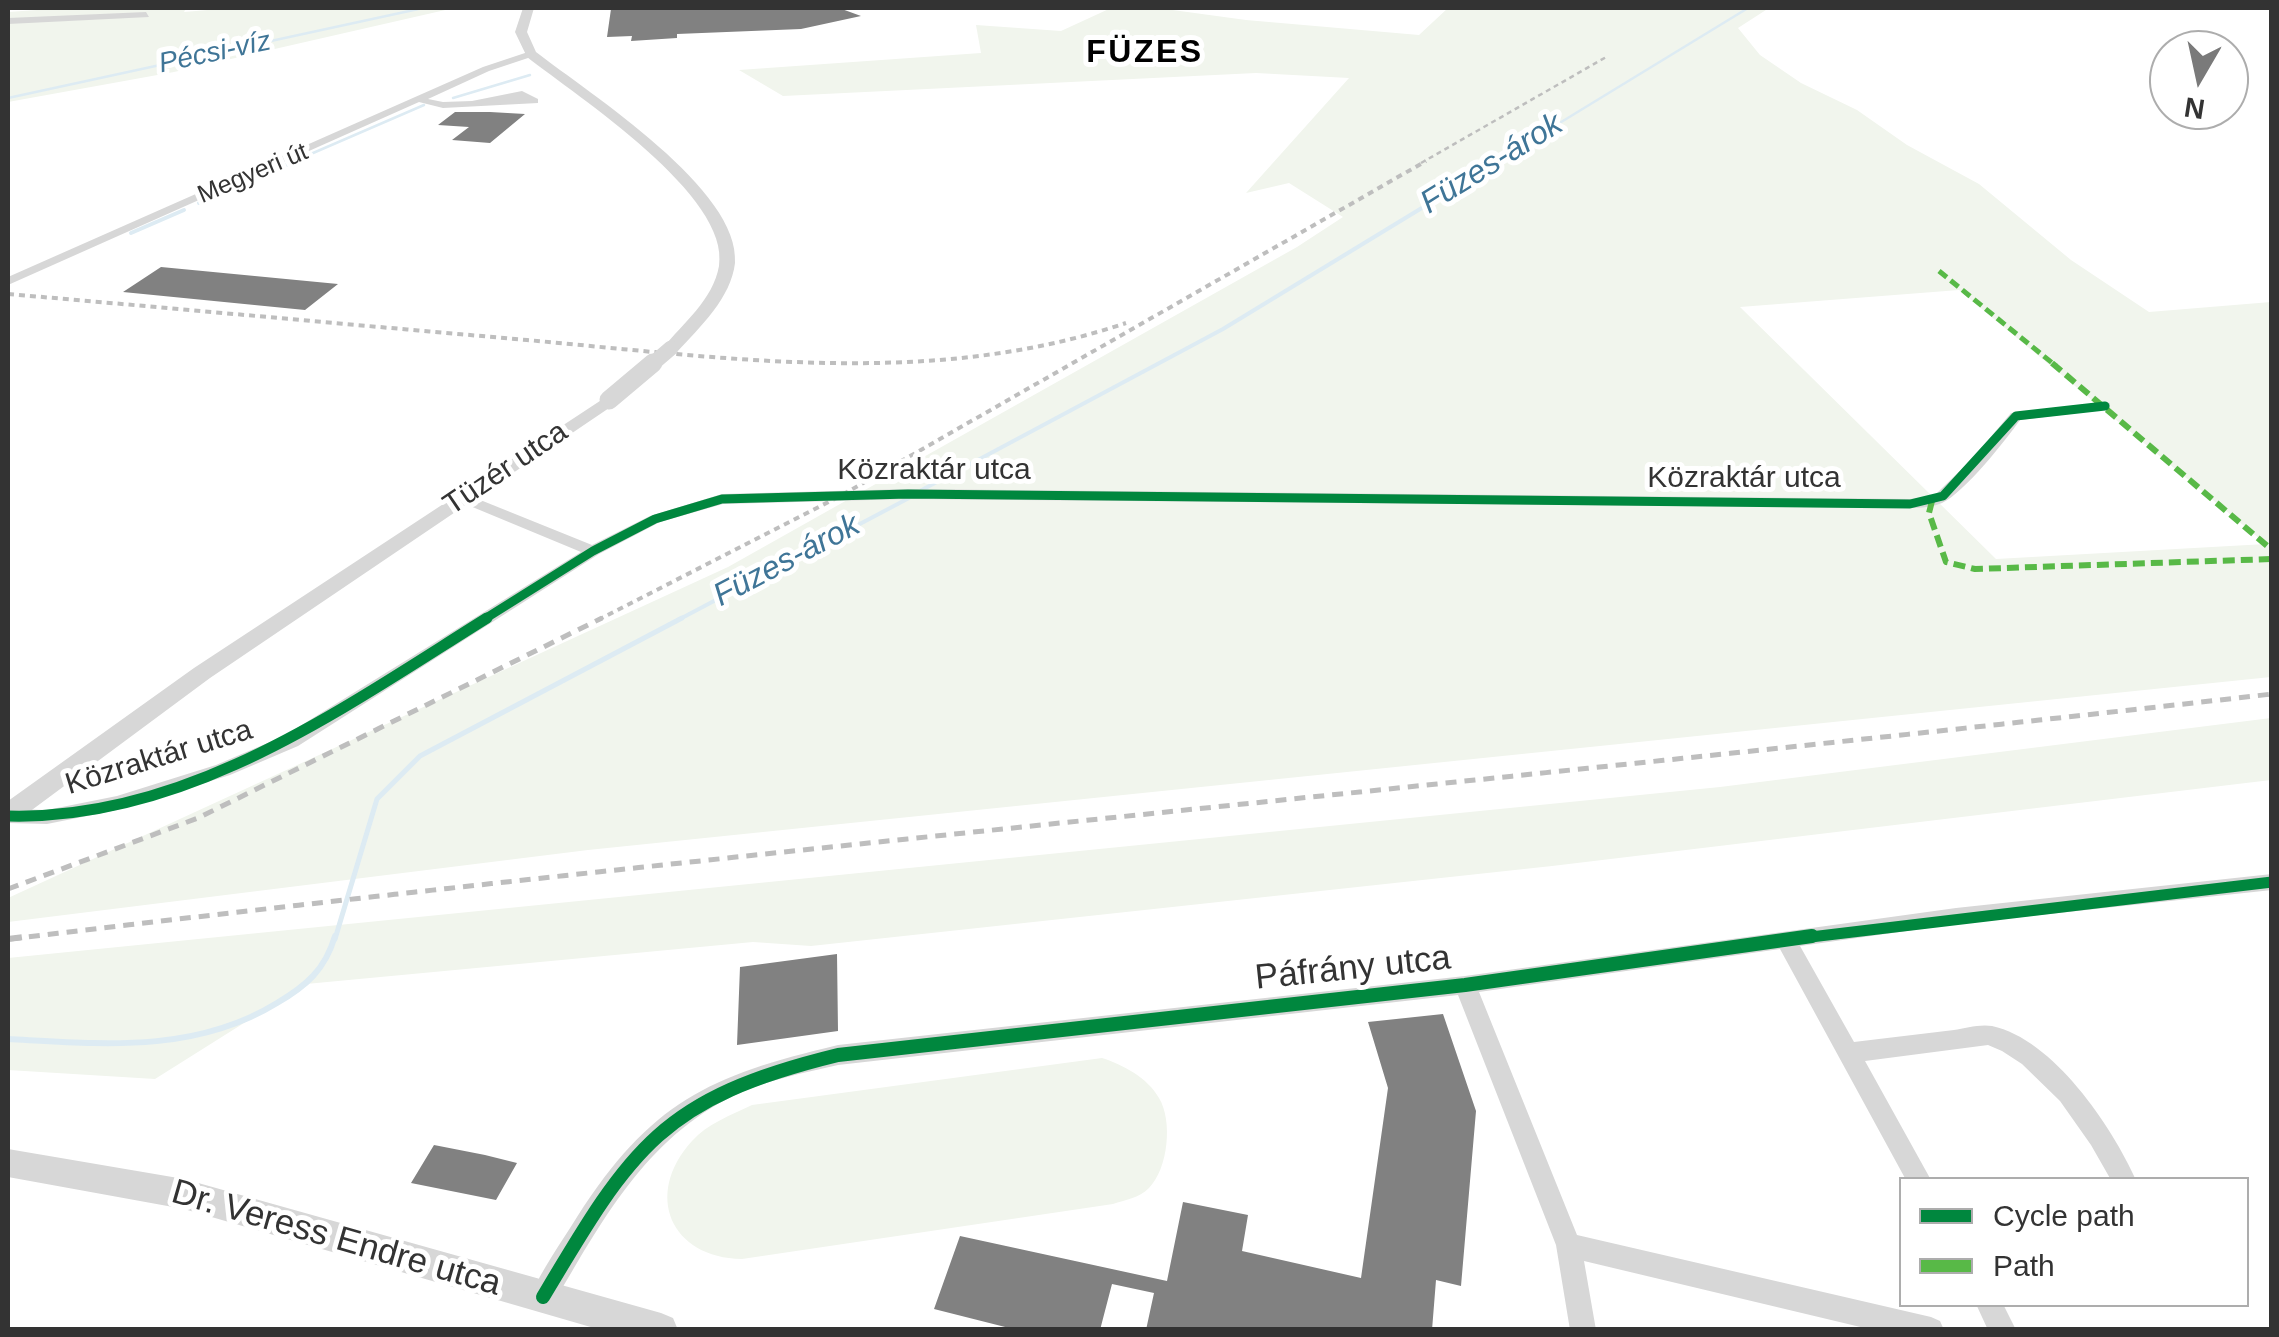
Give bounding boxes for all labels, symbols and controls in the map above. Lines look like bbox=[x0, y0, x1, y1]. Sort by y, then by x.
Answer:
water label: Pécsi-víz bbox=[156, 25, 274, 81]
north arrow bbox=[2149, 30, 2249, 130]
district label: FÜZES bbox=[1086, 34, 1204, 72]
text: N bbox=[2182, 91, 2207, 125]
water label: Füzes-árok bbox=[1414, 105, 1570, 223]
street label: Megyeri út bbox=[193, 137, 313, 211]
street label: Tüzér utca bbox=[437, 414, 575, 524]
street label: Közraktár utca bbox=[837, 453, 1031, 489]
street label: Közraktár utca bbox=[1647, 461, 1841, 497]
water label: Füzes-árok bbox=[707, 506, 867, 616]
street label: Közraktár utca bbox=[61, 713, 257, 803]
street label: Páfrány utca bbox=[1253, 938, 1453, 1000]
street label: Dr. Veress Endre utca bbox=[167, 1172, 505, 1306]
legend bbox=[1899, 1177, 2249, 1307]
text: Cycle path bbox=[1993, 1199, 2135, 1232]
text: Path bbox=[1993, 1249, 2055, 1282]

